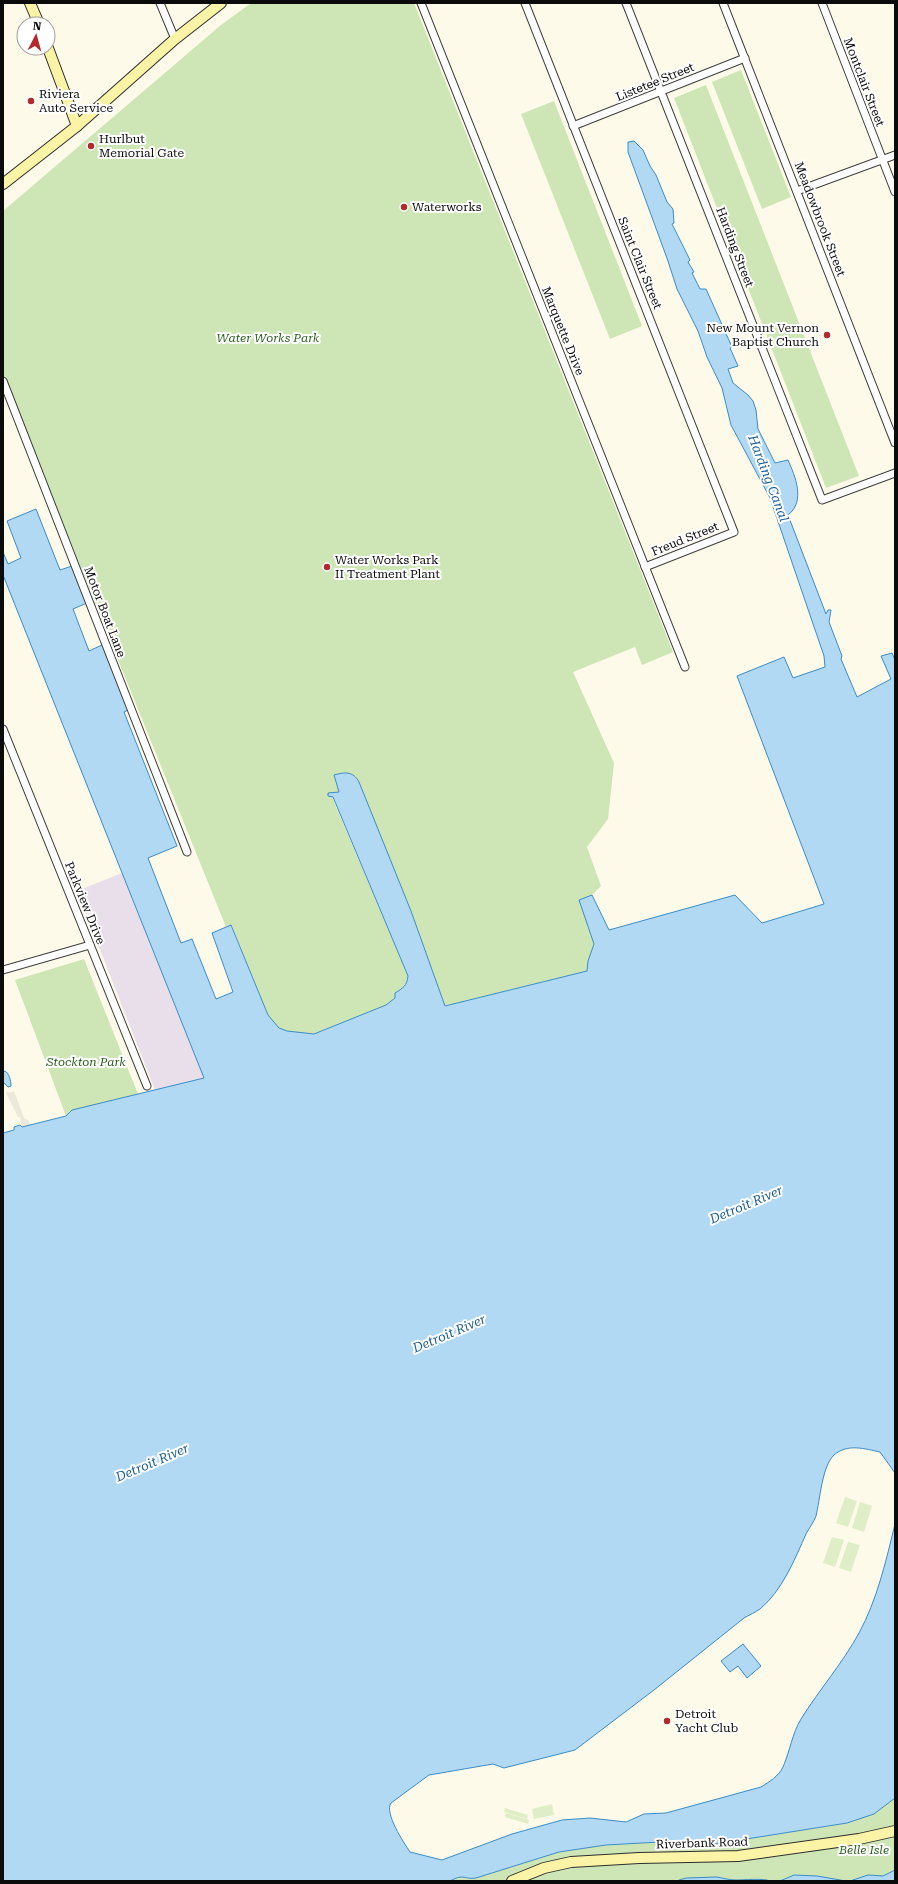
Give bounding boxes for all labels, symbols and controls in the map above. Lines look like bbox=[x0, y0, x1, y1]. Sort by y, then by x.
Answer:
north arrow bbox=[16, 16, 56, 56]
text: N bbox=[32, 20, 42, 34]
street label: Montclair Street bbox=[841, 36, 888, 129]
street label: Listetee Street bbox=[614, 60, 697, 104]
place label: Riviera Auto Service bbox=[39, 87, 113, 115]
marker: Riviera Auto Service bbox=[26, 96, 36, 106]
place label: Hurlbut Memorial Gate bbox=[99, 132, 184, 160]
marker: Hurlbut Memorial Gate bbox=[86, 141, 96, 151]
street label: Meadowbrook Street bbox=[792, 160, 848, 279]
place label: Waterworks bbox=[412, 200, 482, 214]
marker: Waterworks bbox=[399, 202, 409, 212]
street label: Harding Street bbox=[713, 205, 757, 290]
street label: Saint Clair Street bbox=[615, 215, 665, 312]
street label: Marquette Drive bbox=[539, 285, 587, 378]
place label: New Mount Vernon Baptist Church bbox=[707, 321, 819, 349]
marker: New Mount Vernon Baptist Church bbox=[822, 330, 832, 340]
park label: Water Works Park bbox=[217, 331, 320, 345]
water label: Harding Canal bbox=[745, 432, 792, 524]
street label: Freud Street bbox=[649, 519, 721, 559]
place label: Water Works Park II Treatment Plant bbox=[335, 553, 441, 581]
marker: Water Works Park II Treatment Plant bbox=[322, 562, 332, 572]
street label: Motor Boat Lane bbox=[81, 565, 129, 660]
street label: Parkview Drive bbox=[62, 860, 108, 947]
park label: Stockton Park bbox=[45, 1055, 126, 1069]
water label: Detroit River bbox=[706, 1182, 786, 1227]
water label: Detroit River bbox=[409, 1311, 489, 1356]
water label: Detroit River bbox=[112, 1440, 192, 1485]
place label: Detroit Yacht Club bbox=[675, 1707, 738, 1735]
marker: Detroit Yacht Club bbox=[662, 1716, 672, 1726]
street label: Riverbank Road bbox=[656, 1834, 749, 1852]
park label: Belle Isle bbox=[838, 1843, 889, 1857]

